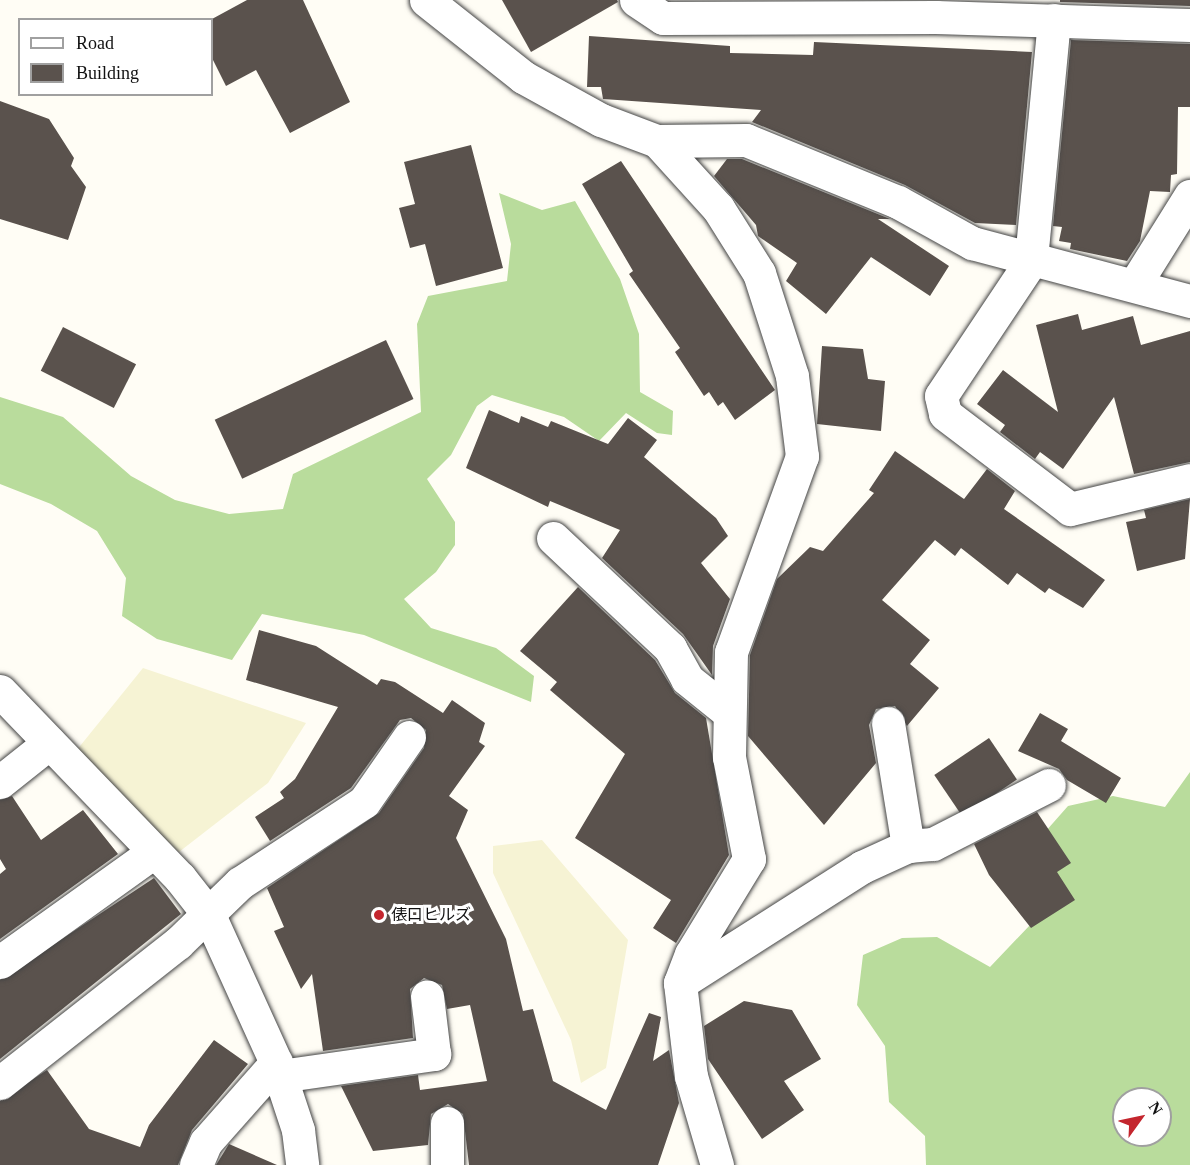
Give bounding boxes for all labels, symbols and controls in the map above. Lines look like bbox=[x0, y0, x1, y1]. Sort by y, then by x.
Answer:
legend bbox=[18, 18, 213, 96]
text: Road bbox=[76, 33, 114, 53]
text: Building bbox=[76, 63, 139, 83]
place label: 俵口ヒルズ bbox=[391, 905, 471, 925]
marker: 俵口ヒルズ bbox=[372, 908, 386, 922]
north arrow bbox=[1112, 1087, 1172, 1147]
text: N bbox=[1146, 1099, 1166, 1117]

